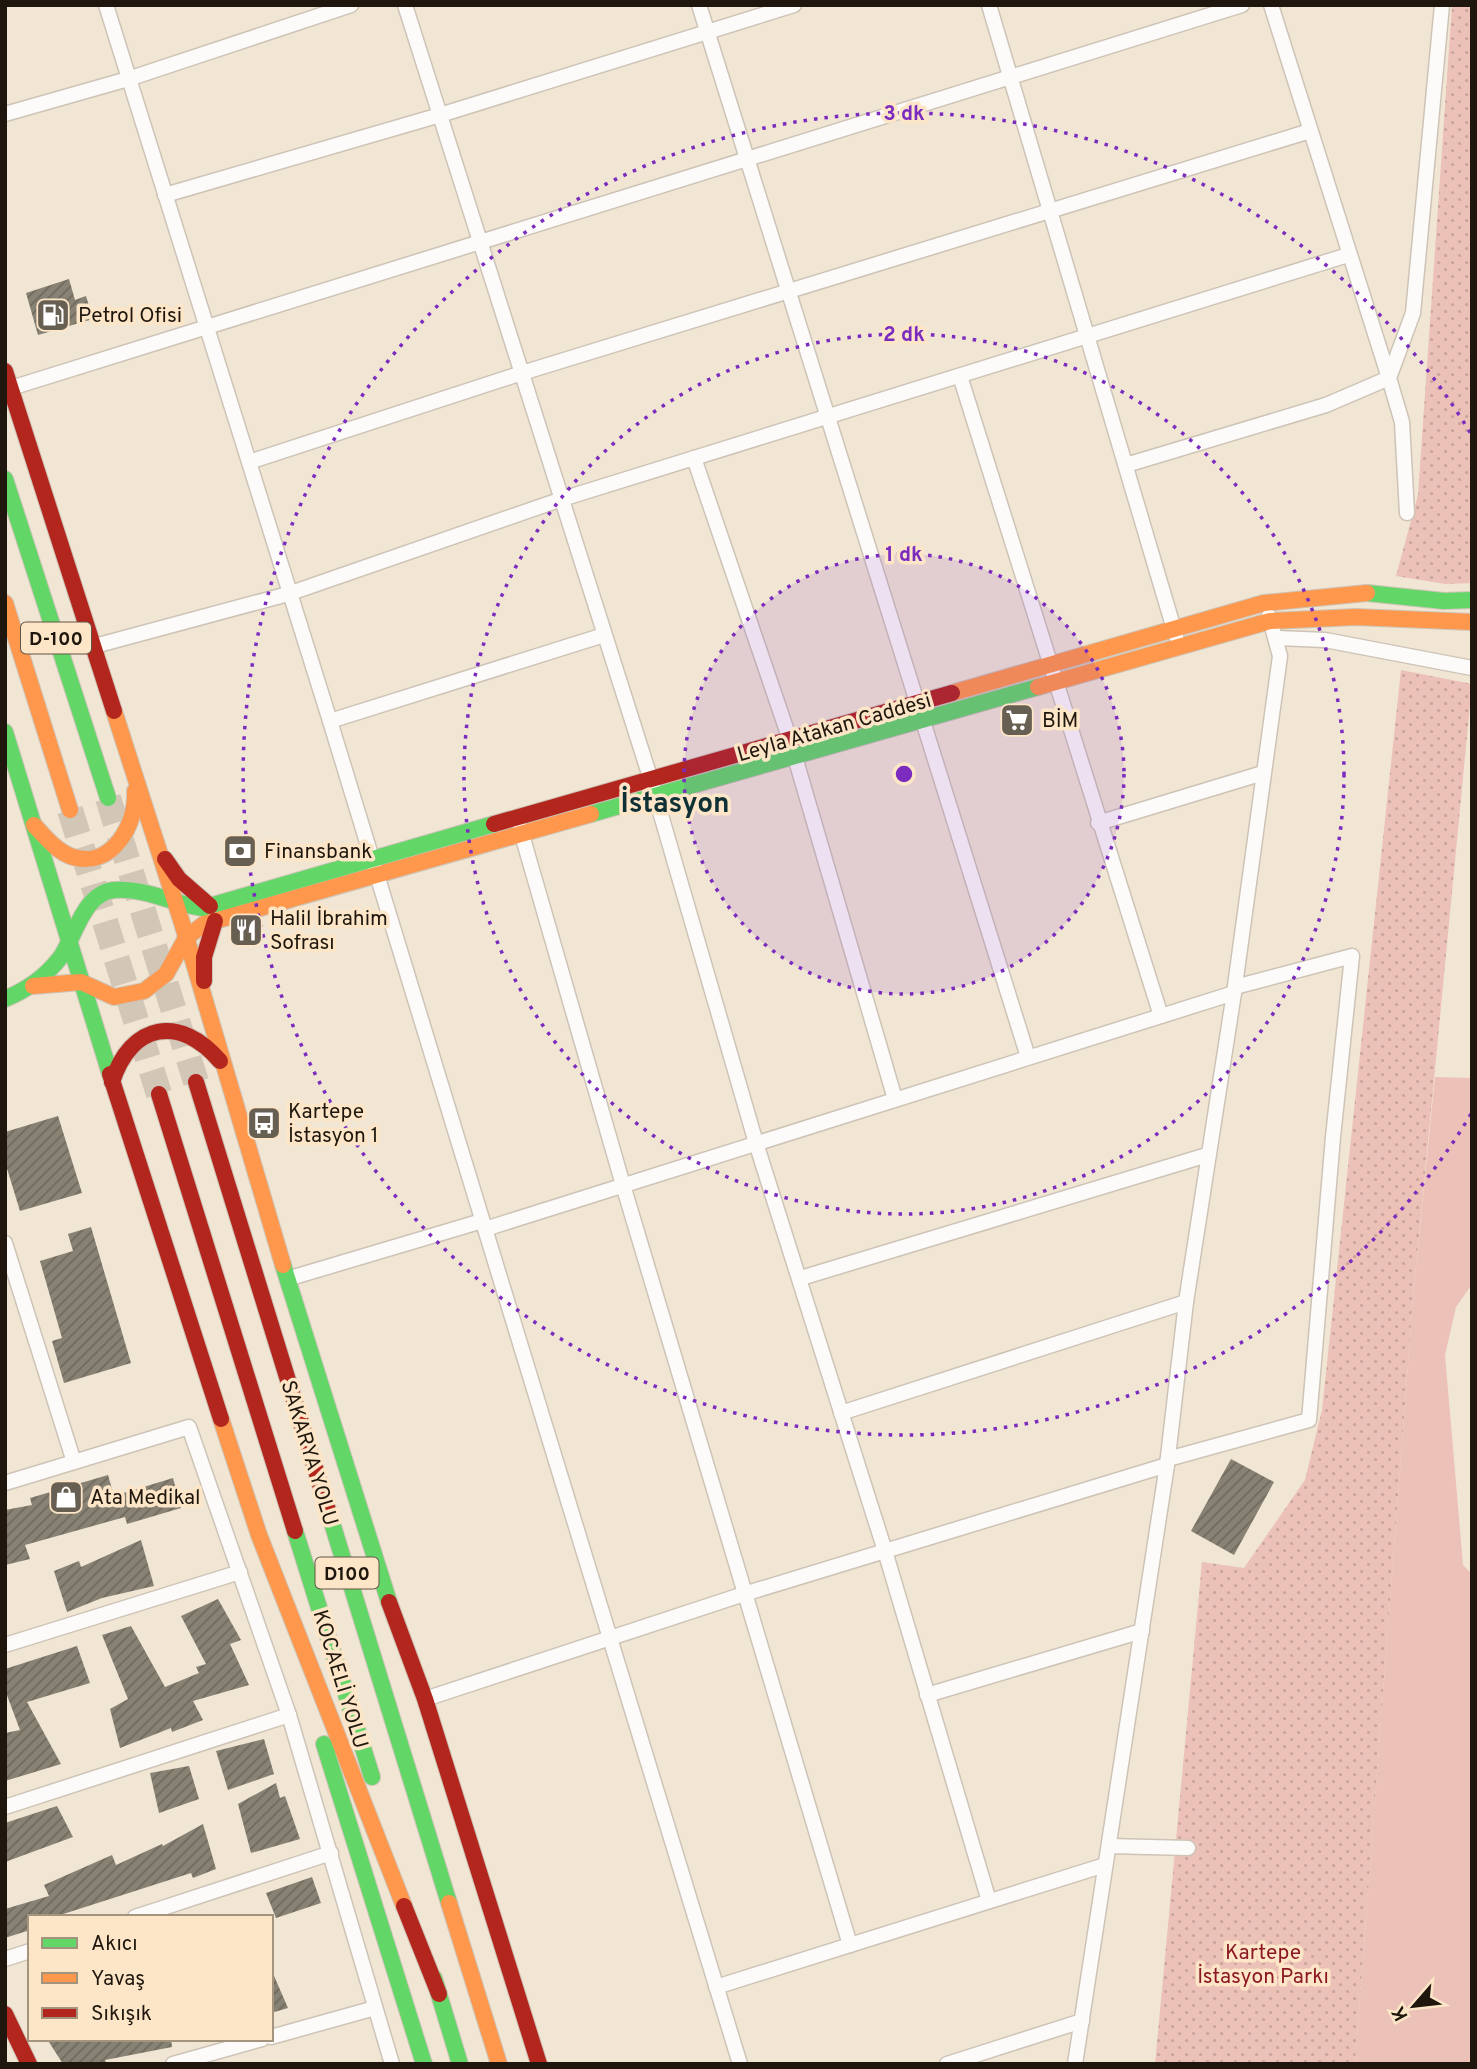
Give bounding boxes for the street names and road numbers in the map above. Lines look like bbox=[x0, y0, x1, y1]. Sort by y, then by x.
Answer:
road number: D-100 bbox=[21, 622, 91, 653]
street label: Leyla Atakan Caddesi bbox=[734, 688, 935, 769]
street label: SAKARYA YOLU bbox=[274, 1378, 343, 1529]
road number: D100 bbox=[316, 1558, 378, 1588]
street label: KOCAELİ YOLU bbox=[306, 1607, 374, 1752]

